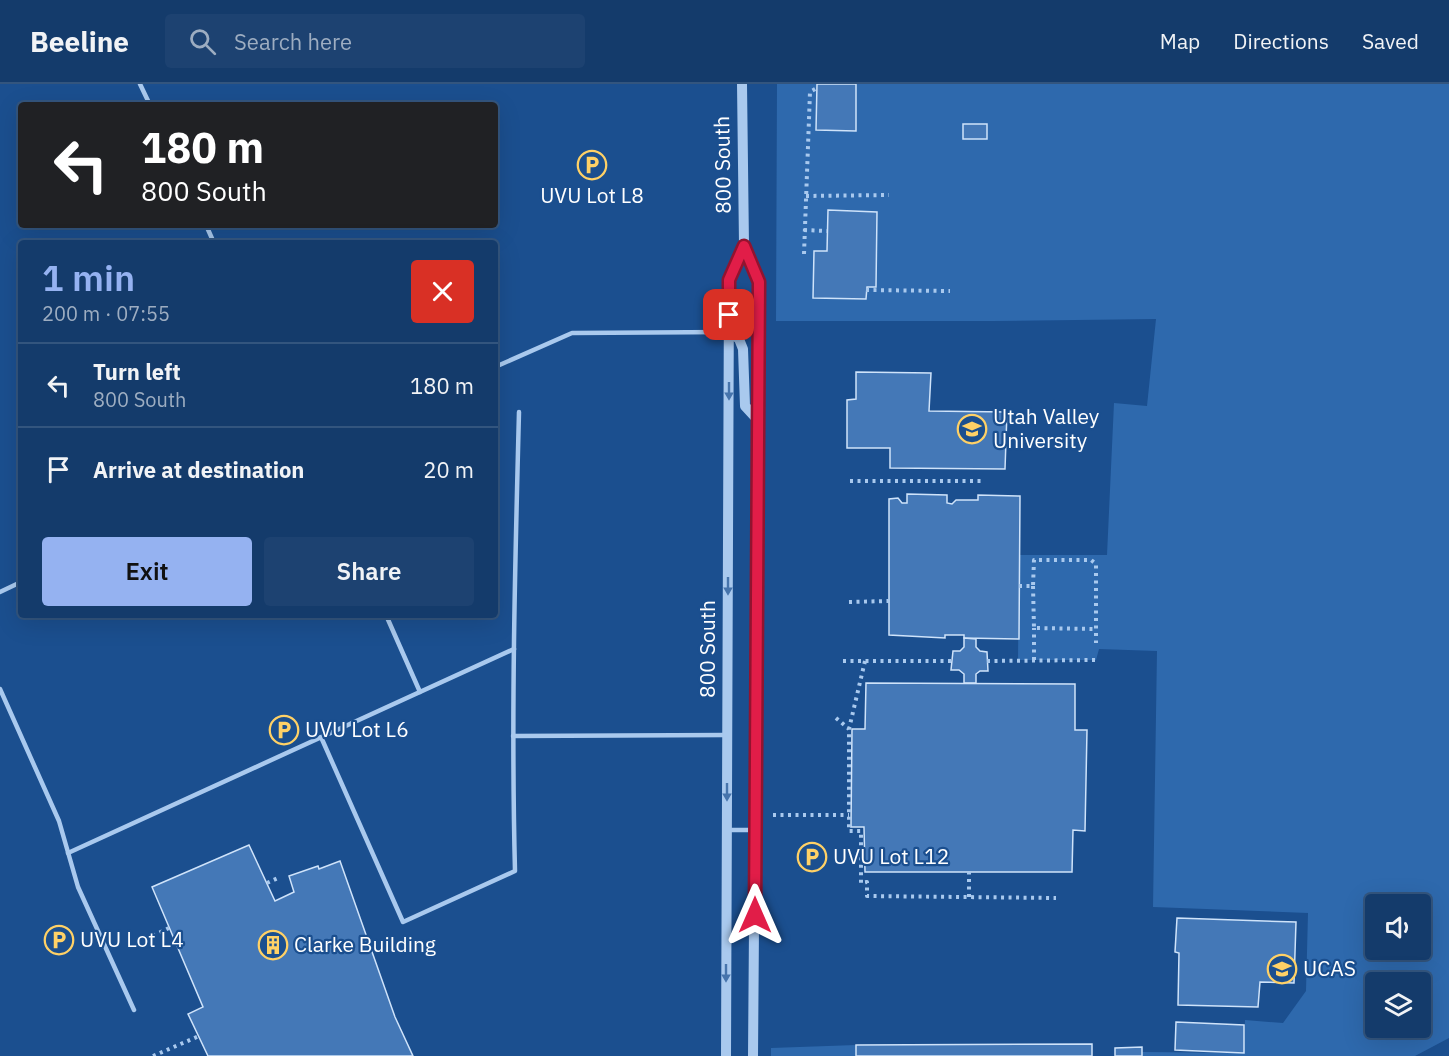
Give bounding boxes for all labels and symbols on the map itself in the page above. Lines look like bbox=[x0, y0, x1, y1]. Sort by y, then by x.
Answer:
street label: 800 South bbox=[707, 116, 737, 214]
parking icon: UVU Lot L8 bbox=[576, 149, 608, 181]
place label: UVU Lot L8 bbox=[540, 181, 644, 209]
pin bbox=[703, 289, 754, 340]
one-way arrow bbox=[724, 381, 734, 400]
place label: Utah Valley University bbox=[993, 402, 1100, 454]
school or university icon: Utah Valley University bbox=[956, 413, 988, 445]
one-way arrow bbox=[723, 576, 733, 595]
street label: 800 South bbox=[693, 600, 721, 698]
parking icon: UVU Lot L6 bbox=[268, 714, 300, 746]
place label: UVU Lot L6 bbox=[305, 715, 409, 743]
one-way arrow bbox=[722, 783, 732, 802]
parking icon: UVU Lot L12 bbox=[796, 841, 828, 873]
place label: UVU Lot L12 bbox=[833, 842, 949, 870]
position arrow bbox=[723, 883, 787, 947]
parking icon: UVU Lot L4 bbox=[43, 924, 75, 956]
place label: UVU Lot L4 bbox=[80, 925, 184, 953]
building icon: Clarke Building bbox=[257, 929, 289, 961]
place label: Clarke Building bbox=[294, 930, 436, 958]
school or university icon: UCAS bbox=[1266, 953, 1298, 985]
place label: UCAS bbox=[1303, 954, 1356, 982]
one-way arrow bbox=[721, 963, 731, 982]

